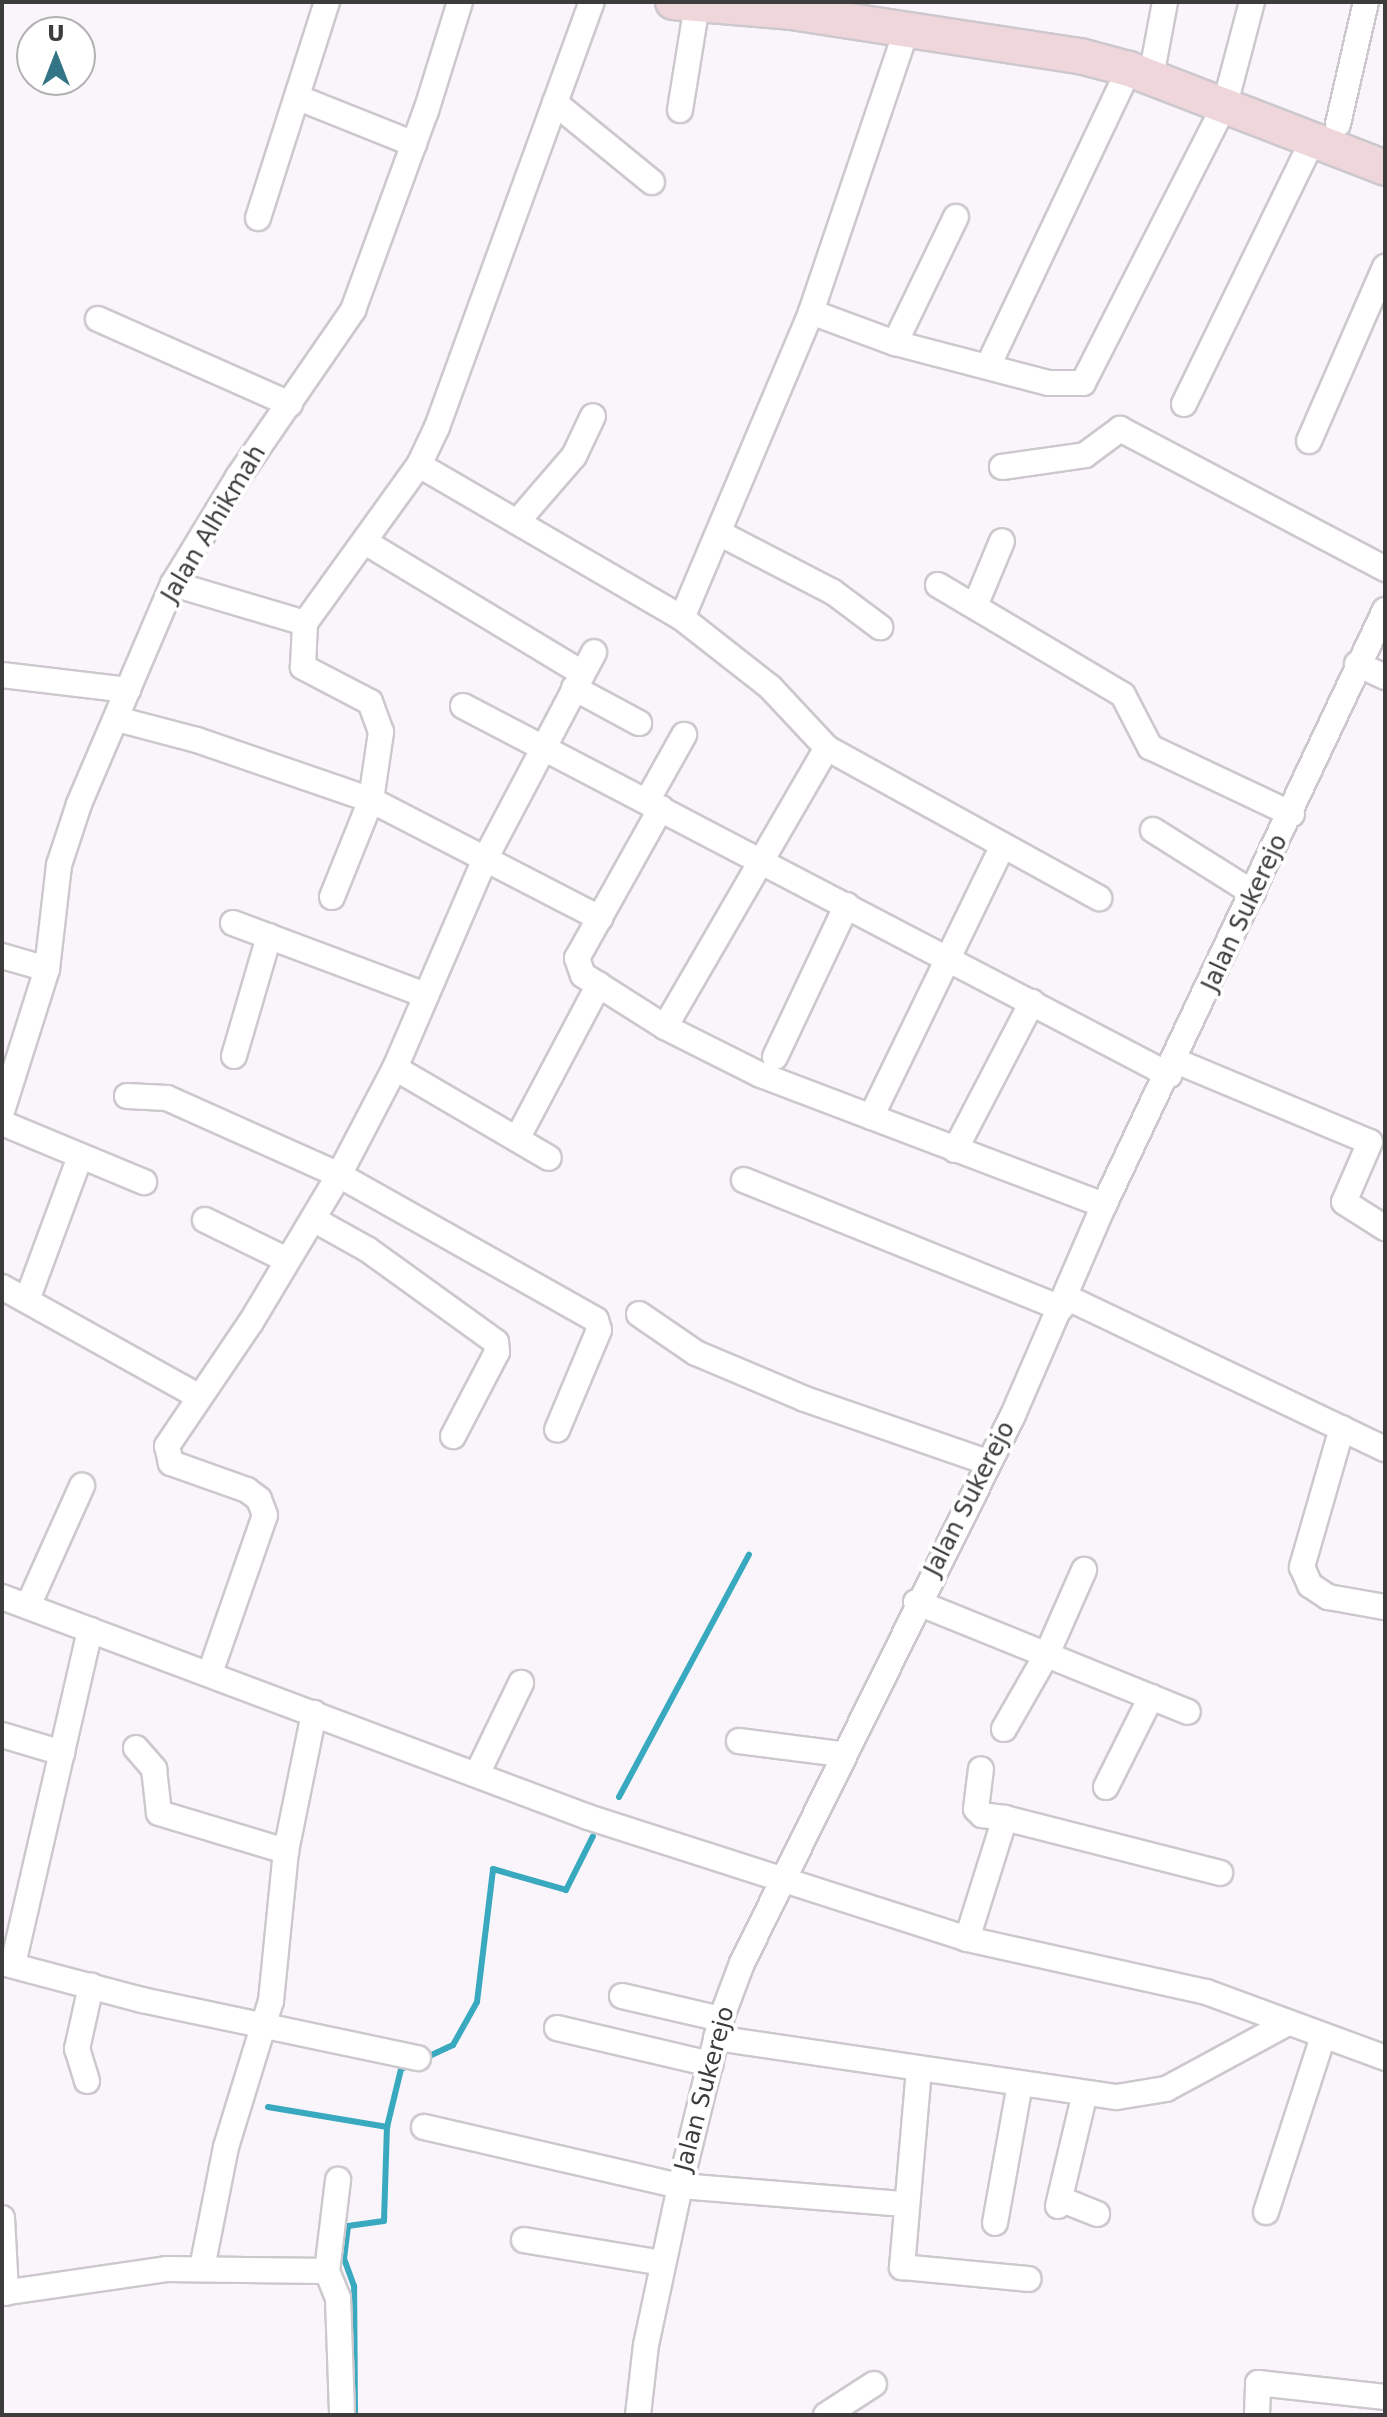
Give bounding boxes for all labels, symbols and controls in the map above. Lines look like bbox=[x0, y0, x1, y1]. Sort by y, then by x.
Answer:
north arrow bbox=[16, 16, 96, 96]
text: U bbox=[47, 21, 65, 46]
street label: Jalan Alhikmah bbox=[156, 440, 272, 608]
street label: Jalan Sukerejo bbox=[1196, 830, 1294, 996]
street label: Jalan Sukerejo bbox=[919, 1417, 1021, 1581]
street label: Jalan Sukerejo bbox=[669, 2003, 741, 2175]

